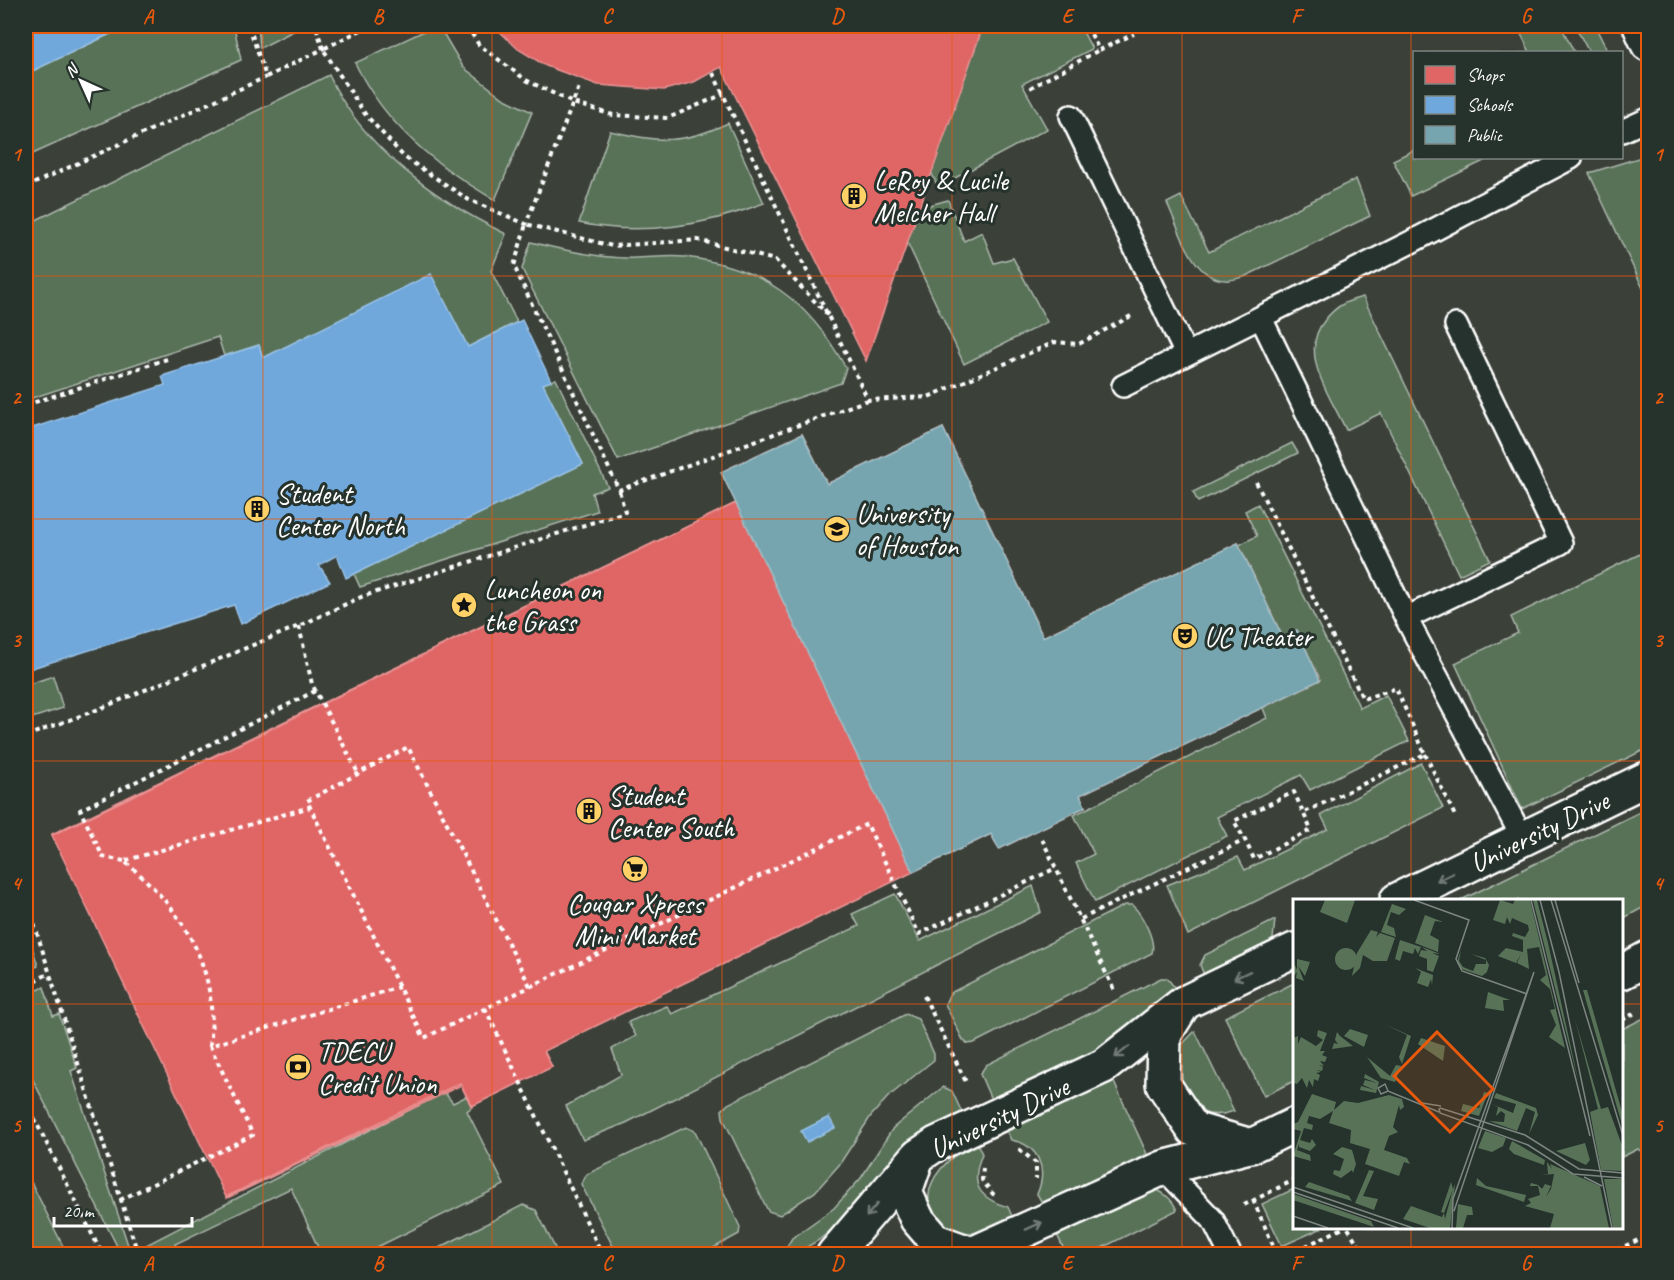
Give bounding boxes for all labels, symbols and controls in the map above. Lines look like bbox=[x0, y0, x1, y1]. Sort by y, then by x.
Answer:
text: A bbox=[143, 4, 155, 29]
text: B bbox=[373, 4, 385, 29]
text: C bbox=[602, 4, 614, 29]
text: D bbox=[831, 4, 845, 29]
text: E bbox=[1062, 4, 1076, 29]
text: F bbox=[1291, 4, 1305, 29]
text: G bbox=[1521, 4, 1534, 29]
north arrow bbox=[51, 51, 111, 111]
legend bbox=[1413, 51, 1623, 159]
text: N bbox=[61, 58, 84, 82]
text: Shops bbox=[1467, 64, 1506, 86]
text: Schools bbox=[1467, 94, 1514, 116]
text: Public bbox=[1467, 124, 1504, 146]
text: 1 bbox=[12, 142, 23, 167]
text: 1 bbox=[1654, 142, 1665, 167]
place label: LeRoy & Lucile Melcher Hall bbox=[874, 163, 1010, 230]
building icon: LeRoy & Lucile Melcher Hall bbox=[839, 181, 869, 211]
text: 2 bbox=[12, 385, 23, 410]
text: 2 bbox=[1654, 385, 1665, 410]
place label: Student Center North bbox=[276, 476, 405, 543]
building icon: Student Center North bbox=[242, 494, 272, 524]
place label: University of Houston bbox=[856, 496, 960, 563]
school or university icon: University of Houston bbox=[822, 514, 852, 544]
place label: Luncheon on the Grass bbox=[484, 572, 602, 639]
place icon: Luncheon on the Grass bbox=[449, 590, 479, 620]
place label: UC Theater bbox=[1204, 619, 1314, 654]
theatre icon: UC Theater bbox=[1170, 621, 1200, 651]
text: 3 bbox=[12, 628, 23, 653]
text: 3 bbox=[1654, 628, 1665, 653]
place label: Student Center South bbox=[608, 778, 735, 845]
street label: University Drive bbox=[1464, 782, 1616, 880]
building icon: Student Center South bbox=[574, 796, 604, 826]
supermarket icon: Cougar Xpress Mini Market bbox=[620, 854, 650, 884]
text: 4 bbox=[12, 871, 24, 896]
text: 4 bbox=[1654, 871, 1666, 896]
one-way arrow bbox=[1436, 872, 1454, 884]
place label: Cougar Xpress Mini Market bbox=[567, 886, 705, 953]
inset map bbox=[1293, 899, 1623, 1229]
one-way arrow bbox=[1233, 970, 1251, 981]
place label: TDECU Credit Union bbox=[318, 1034, 437, 1101]
one-way arrow bbox=[1114, 1045, 1130, 1058]
bank icon: TDECU Credit Union bbox=[283, 1052, 313, 1082]
street label: University Drive bbox=[924, 1068, 1076, 1166]
text: 5 bbox=[12, 1113, 23, 1138]
text: 5 bbox=[1654, 1113, 1665, 1138]
scale bar bbox=[54, 1190, 192, 1228]
text: 20 m bbox=[63, 1200, 96, 1222]
one-way arrow bbox=[866, 1202, 879, 1218]
one-way arrow bbox=[1025, 1220, 1043, 1231]
text: A bbox=[143, 1251, 155, 1276]
text: B bbox=[373, 1251, 385, 1276]
text: C bbox=[602, 1251, 614, 1276]
text: D bbox=[831, 1251, 845, 1276]
text: E bbox=[1062, 1251, 1076, 1276]
text: F bbox=[1291, 1251, 1305, 1276]
text: G bbox=[1521, 1251, 1534, 1276]

